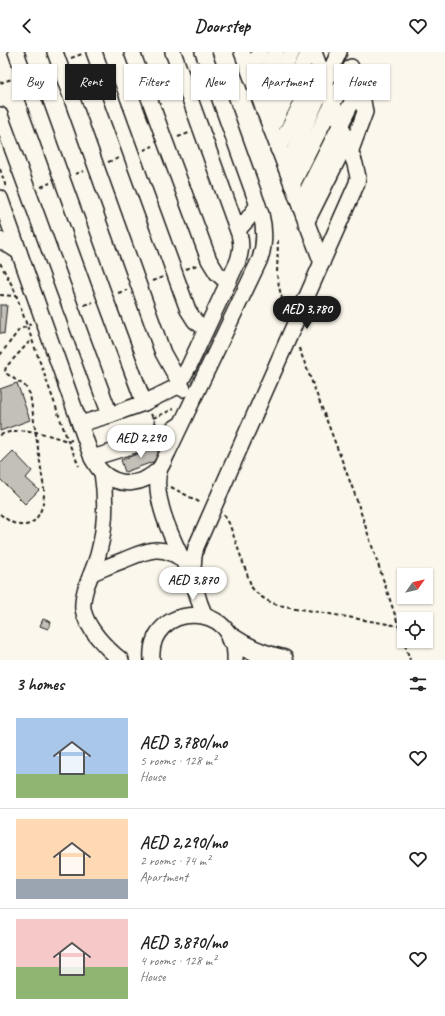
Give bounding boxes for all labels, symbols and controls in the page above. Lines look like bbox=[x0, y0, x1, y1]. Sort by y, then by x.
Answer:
icon: back bbox=[16, 15, 38, 37]
text: Doorstep bbox=[195, 15, 250, 37]
icon: heart bbox=[407, 15, 429, 37]
chip: Buy bbox=[12, 64, 57, 100]
chip: Rent bbox=[65, 64, 116, 100]
chip: Filters bbox=[124, 64, 183, 100]
chip: New bbox=[191, 64, 239, 100]
chip: Apartment bbox=[247, 64, 326, 100]
chip: House bbox=[334, 64, 390, 100]
pin: AED 3,780 bbox=[261, 296, 353, 330]
text: AED 3,780 bbox=[282, 301, 332, 317]
pin: AED 2,290 bbox=[95, 425, 187, 459]
text: AED 2,290 bbox=[116, 430, 166, 446]
pin: AED 3,870 bbox=[147, 567, 239, 601]
north arrow bbox=[397, 568, 433, 604]
map controls bbox=[397, 568, 433, 648]
text: AED 3,870 bbox=[168, 572, 218, 588]
button: locate bbox=[397, 612, 433, 648]
icon: filters bbox=[407, 673, 429, 695]
text: 3 homes bbox=[16, 674, 64, 695]
text: AED 3,780/mo bbox=[140, 732, 227, 753]
icon: home bbox=[48, 734, 96, 782]
icon: heart bbox=[407, 747, 429, 769]
text: 5 rooms · 128 m² bbox=[140, 753, 216, 769]
text: House bbox=[140, 769, 165, 785]
text: AED 2,290/mo bbox=[140, 832, 227, 853]
icon: home bbox=[48, 835, 96, 883]
icon: heart bbox=[407, 848, 429, 870]
text: 2 rooms · 74 m² bbox=[140, 853, 210, 869]
text: Apartment bbox=[140, 869, 188, 885]
text: AED 3,870/mo bbox=[140, 932, 227, 953]
icon: home bbox=[48, 935, 96, 983]
icon: heart bbox=[407, 948, 429, 970]
text: 4 rooms · 128 m² bbox=[140, 953, 216, 969]
text: House bbox=[140, 969, 165, 985]

